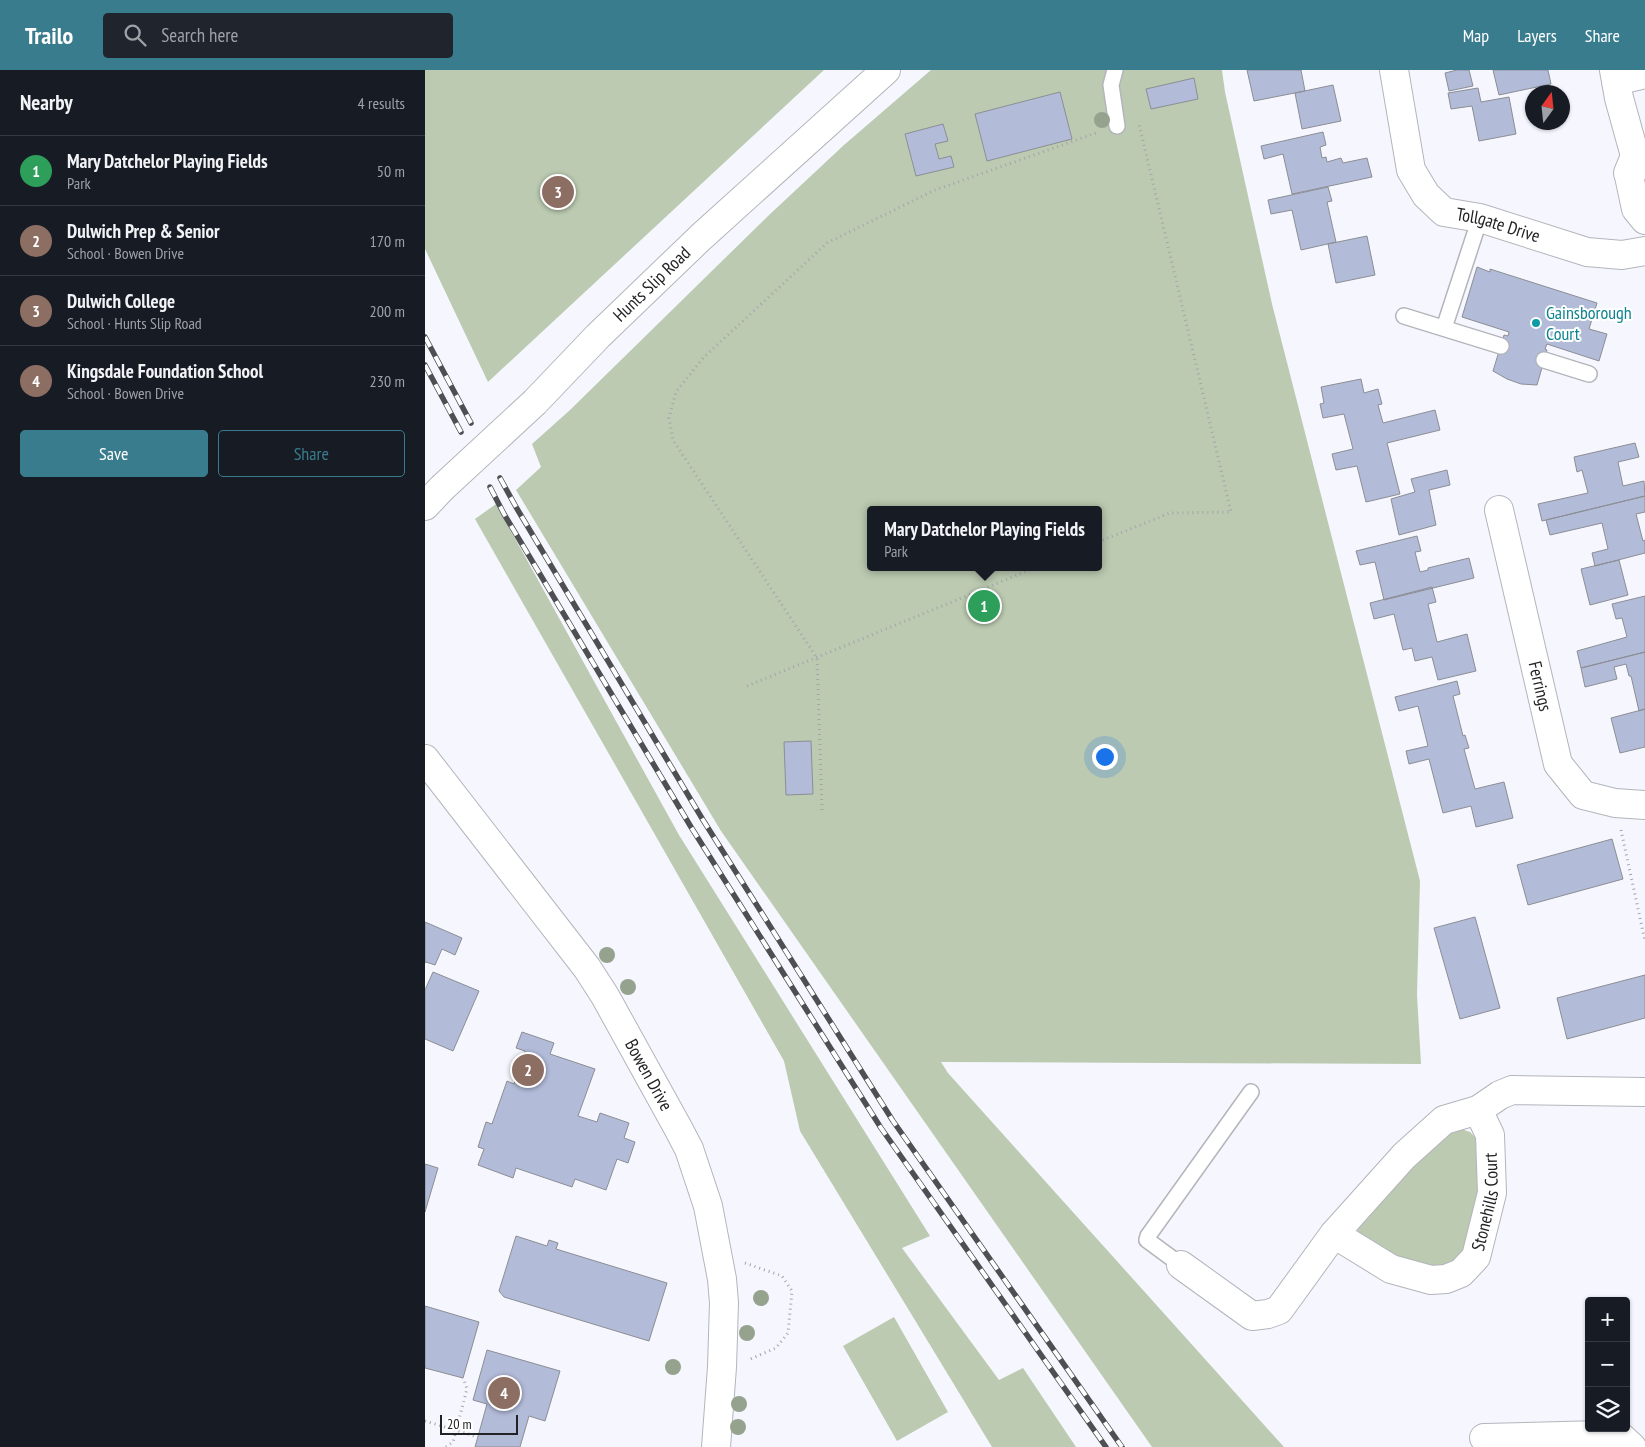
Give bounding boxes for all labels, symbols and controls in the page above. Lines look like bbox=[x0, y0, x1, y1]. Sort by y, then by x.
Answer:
search box bbox=[103, 13, 453, 58]
text: Trailo bbox=[25, 20, 73, 51]
icon: search bbox=[121, 21, 149, 49]
text: Search here bbox=[161, 23, 238, 47]
text: Map bbox=[1463, 24, 1489, 47]
text: Layers bbox=[1517, 24, 1557, 47]
text: Share bbox=[1585, 24, 1620, 47]
north arrow bbox=[1525, 85, 1570, 130]
text: Nearby bbox=[20, 89, 73, 116]
text: 4 results bbox=[358, 93, 405, 113]
text: Mary Datchelor Playing Fields bbox=[67, 149, 268, 173]
text: 1 bbox=[32, 161, 40, 181]
text: 50 m bbox=[377, 161, 405, 181]
text: Park bbox=[67, 173, 91, 193]
pin: 3 bbox=[542, 173, 574, 211]
street label: Tollgate Drive bbox=[1455, 202, 1543, 247]
text: Dulwich Prep & Senior bbox=[67, 219, 220, 243]
text: 2 bbox=[32, 231, 40, 251]
text: 170 m bbox=[370, 231, 405, 251]
street label: Hunts Slip Road bbox=[608, 241, 695, 326]
text: School · Bowen Drive bbox=[67, 243, 184, 263]
text: Dulwich College bbox=[67, 289, 175, 313]
text: 3 bbox=[32, 301, 40, 321]
text: 200 m bbox=[370, 301, 405, 321]
place label: Gainsborough Court bbox=[1546, 301, 1632, 345]
text: School · Hunts Slip Road bbox=[67, 313, 202, 333]
marker: Gainsborough Court bbox=[1530, 317, 1542, 329]
text: Kingsdale Foundation School bbox=[67, 359, 263, 383]
text: 4 bbox=[32, 371, 40, 391]
text: 230 m bbox=[370, 371, 405, 391]
text: School · Bowen Drive bbox=[67, 383, 184, 403]
button: Save bbox=[20, 430, 208, 477]
button: Share bbox=[218, 430, 405, 477]
popup bbox=[867, 506, 1102, 571]
text: Mary Datchelor Playing Fields bbox=[884, 517, 1085, 541]
text: Park bbox=[884, 541, 908, 561]
pin: 1 bbox=[968, 587, 1000, 625]
street label: Ferrings bbox=[1524, 659, 1557, 713]
your location bbox=[1092, 744, 1118, 770]
street label: Bowen Drive bbox=[620, 1035, 678, 1115]
pin: 2 bbox=[512, 1051, 544, 1089]
street label: Stonehills Court bbox=[1466, 1152, 1503, 1253]
map controls bbox=[1585, 1297, 1630, 1432]
button: + bbox=[1585, 1297, 1630, 1342]
button: − bbox=[1585, 1342, 1630, 1387]
pin: 4 bbox=[488, 1374, 520, 1412]
button: layers bbox=[1585, 1387, 1630, 1432]
scale bar bbox=[440, 1412, 517, 1435]
text: 20 m bbox=[447, 1415, 472, 1433]

